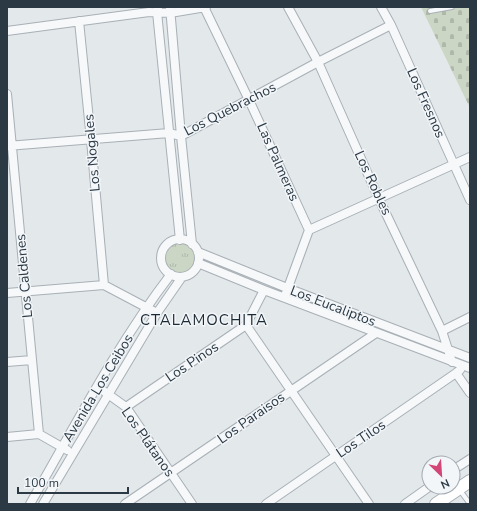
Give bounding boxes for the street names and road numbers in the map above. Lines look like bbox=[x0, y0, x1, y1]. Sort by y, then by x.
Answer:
street label: Los Fresnos bbox=[402, 65, 450, 141]
street label: Los Quebrachos bbox=[181, 77, 280, 140]
street label: Los Nogales bbox=[79, 113, 105, 193]
street label: Las Palmeras bbox=[252, 120, 304, 204]
street label: Los Robles bbox=[350, 148, 396, 219]
street label: Los Caldenes bbox=[11, 233, 37, 319]
street label: Los Eucaliptos bbox=[287, 281, 379, 331]
street label: Avenida Los Ceibos bbox=[58, 330, 138, 445]
street label: Los Pinos bbox=[162, 337, 222, 387]
street label: Los Paraisos bbox=[213, 388, 289, 448]
street label: Los Plátanos bbox=[117, 403, 179, 481]
street label: Los Tilos bbox=[333, 415, 390, 463]

